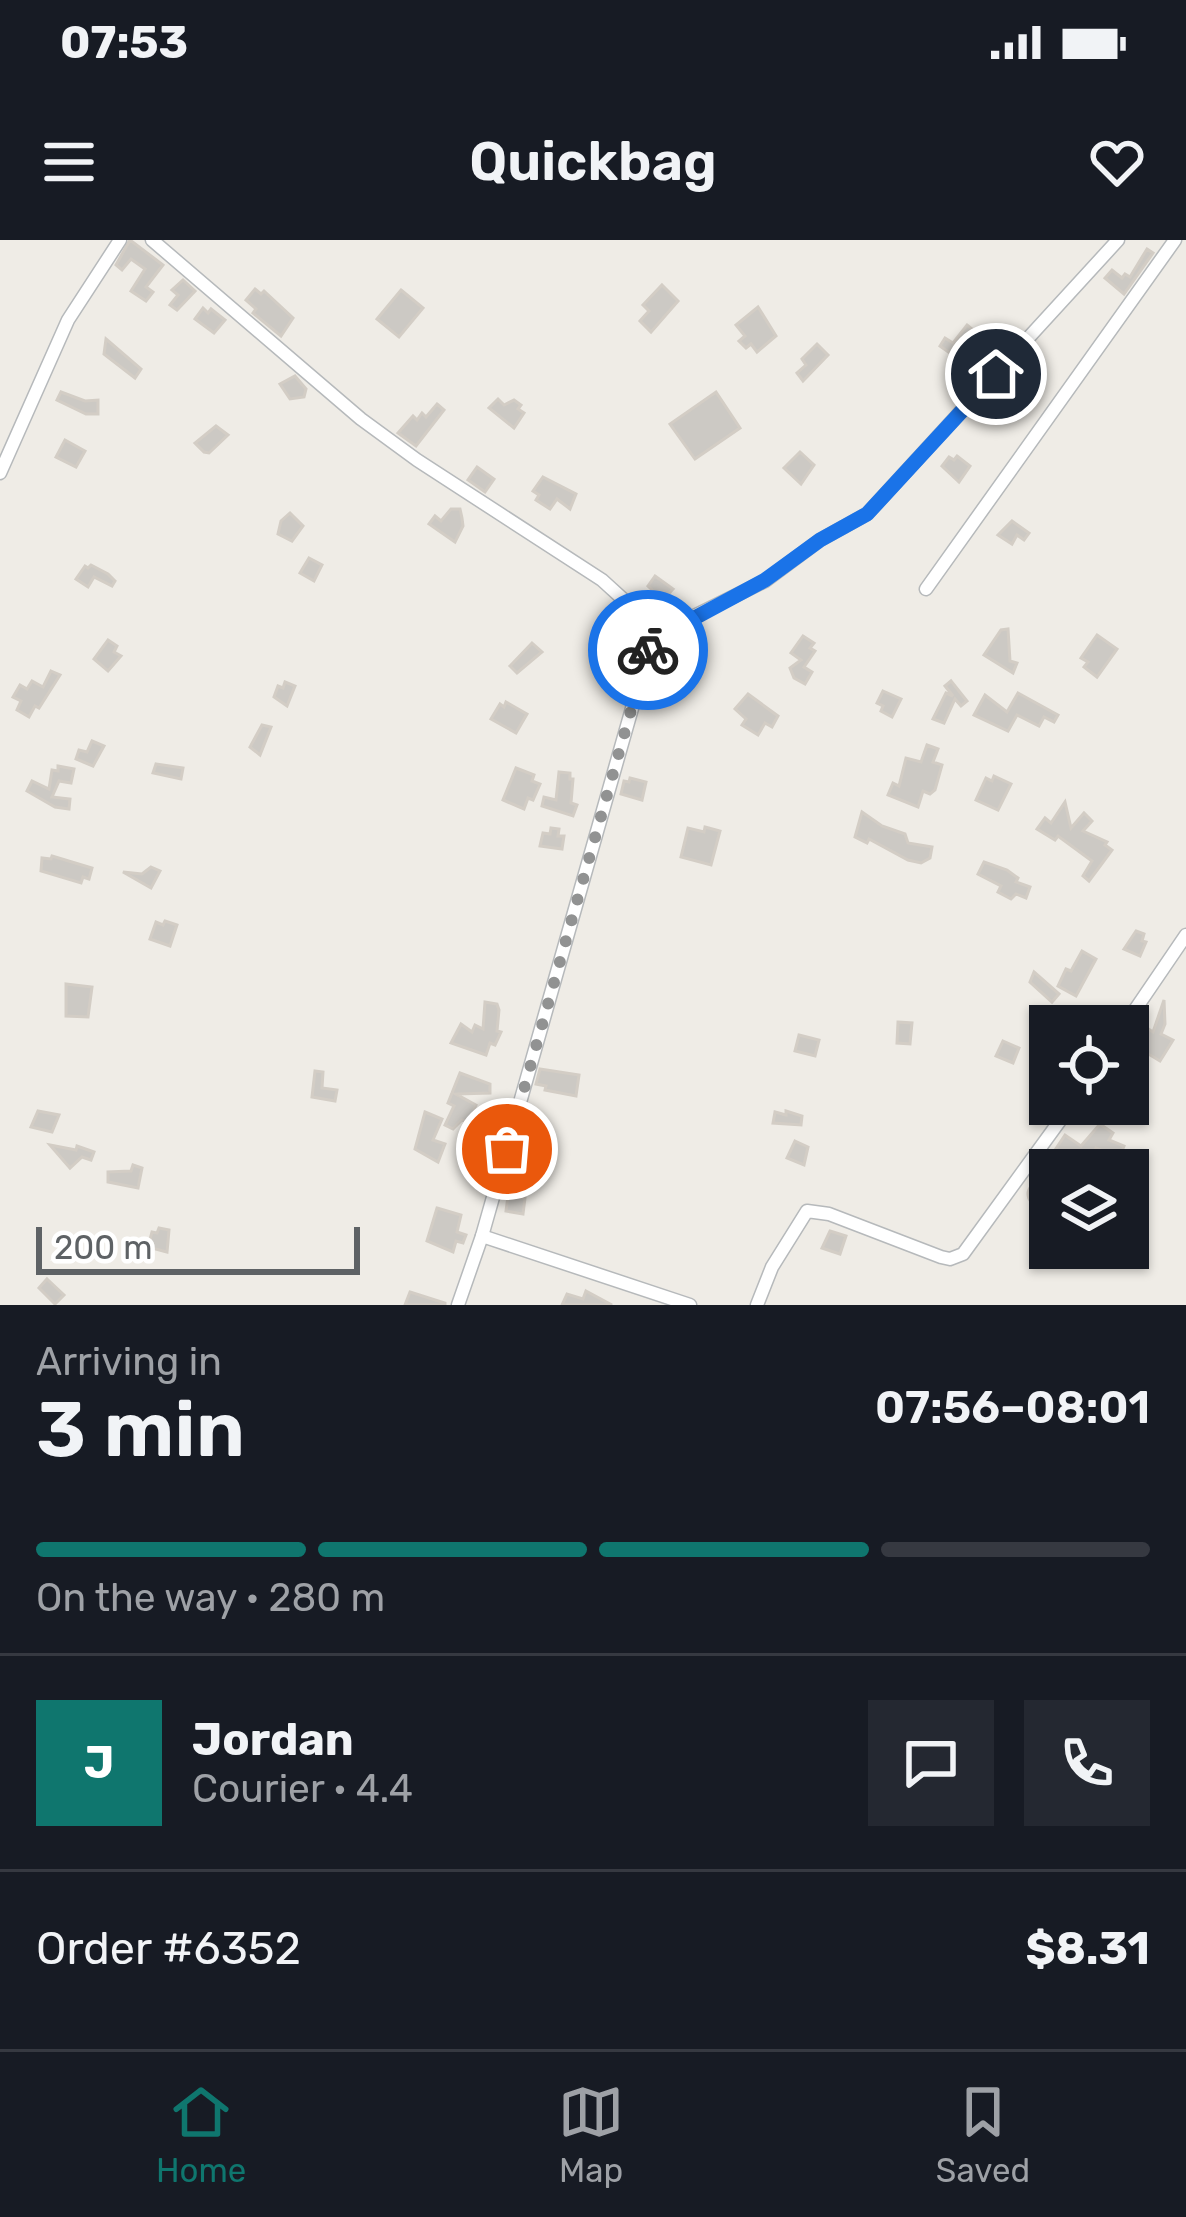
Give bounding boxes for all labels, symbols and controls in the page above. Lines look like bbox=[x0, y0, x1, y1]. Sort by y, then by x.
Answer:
text: 07:53 bbox=[60, 16, 188, 69]
icon: menu bbox=[36, 129, 102, 195]
icon: heart bbox=[1084, 129, 1150, 195]
text: Quickbag bbox=[469, 130, 717, 194]
pin bbox=[945, 323, 1047, 425]
icon: home bbox=[963, 341, 1029, 407]
courier bbox=[588, 590, 708, 710]
icon: bike bbox=[615, 617, 681, 683]
map controls bbox=[1029, 1005, 1149, 1269]
button: locate bbox=[1029, 1005, 1149, 1125]
pin bbox=[456, 1098, 558, 1200]
icon: bag bbox=[474, 1116, 540, 1182]
button: layers bbox=[1029, 1149, 1149, 1269]
scale bar bbox=[36, 1221, 360, 1274]
text: 200 m bbox=[54, 1228, 153, 1267]
text: Arriving in bbox=[36, 1339, 222, 1385]
text: 07:56–08:01 bbox=[875, 1381, 1150, 1434]
text: 3 min bbox=[36, 1383, 245, 1476]
text: On the way · 280 m bbox=[36, 1575, 385, 1621]
button: chat bbox=[868, 1700, 994, 1826]
button: phone bbox=[1024, 1700, 1150, 1826]
text: Jordan bbox=[192, 1713, 354, 1766]
text: J bbox=[84, 1736, 114, 1789]
text: Courier · 4.4 bbox=[192, 1766, 413, 1812]
text: Order #6352 bbox=[36, 1922, 301, 1975]
text: $8.31 bbox=[1025, 1922, 1150, 1975]
tab: Home bbox=[156, 2079, 246, 2190]
tab: Map bbox=[558, 2079, 624, 2190]
tab: Saved bbox=[936, 2079, 1030, 2190]

